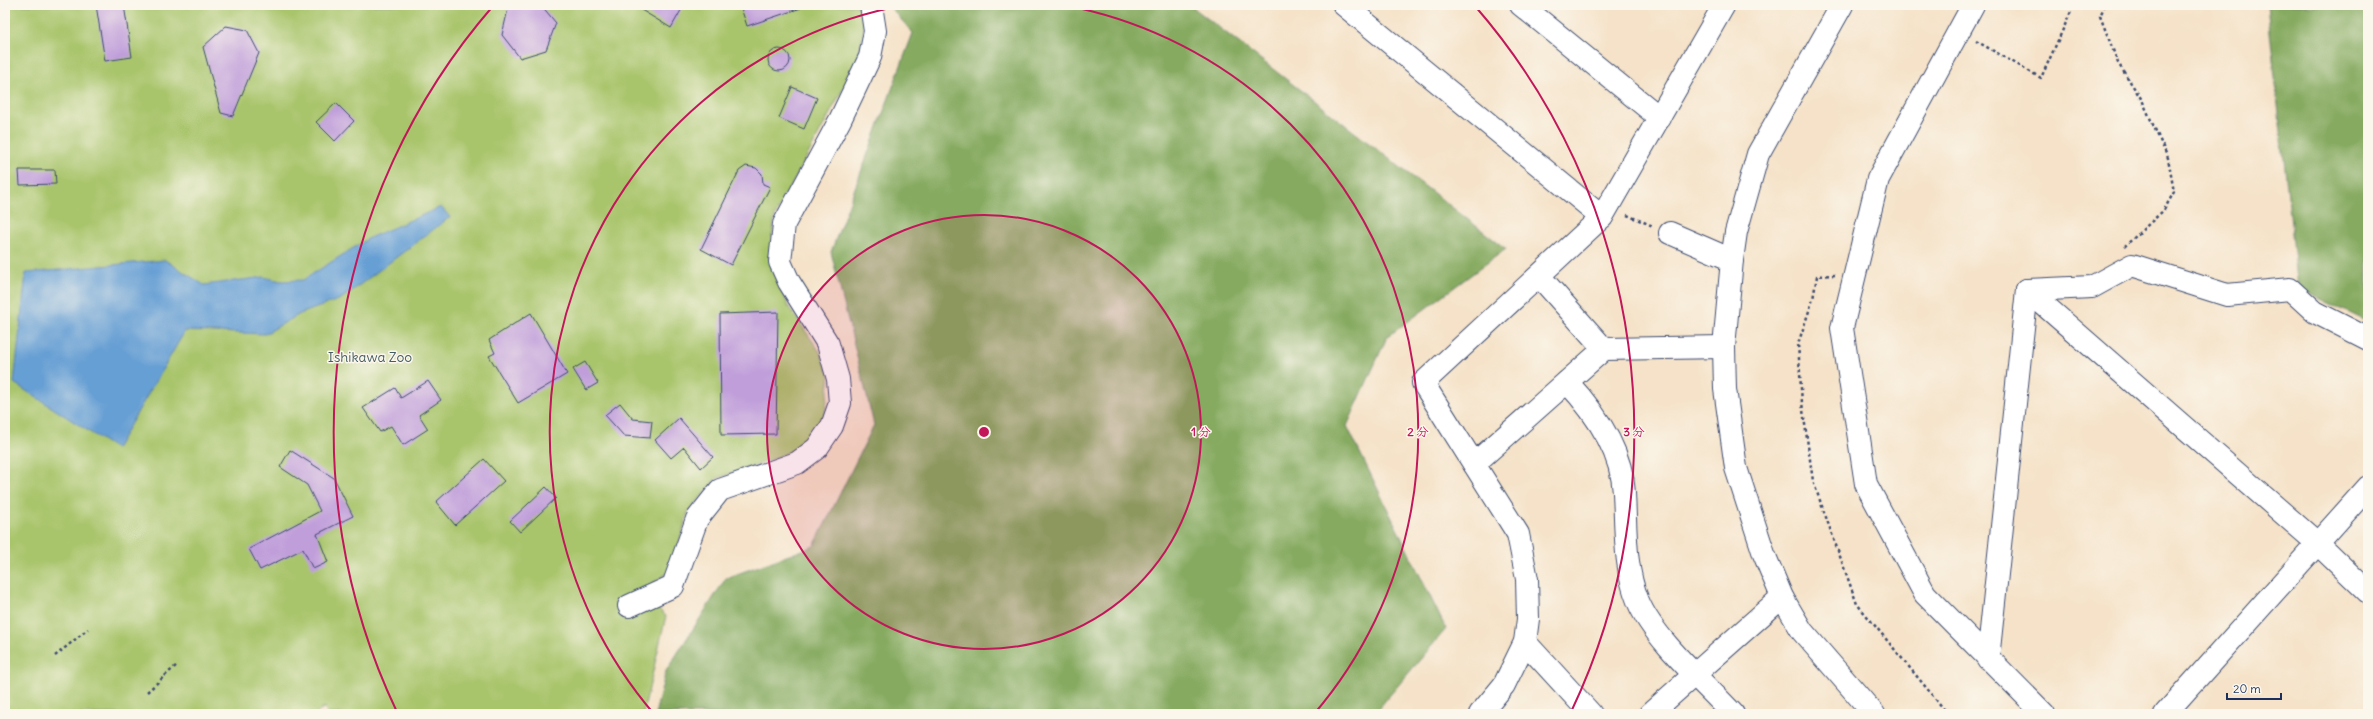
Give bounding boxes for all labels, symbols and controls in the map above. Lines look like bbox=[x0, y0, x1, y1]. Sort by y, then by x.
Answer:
park label: Ishikawa Zoo bbox=[328, 348, 412, 366]
text: 1 分 bbox=[1191, 424, 1211, 439]
text: 2 分 bbox=[1407, 424, 1429, 439]
text: 3 分 bbox=[1623, 424, 1645, 439]
centre of rings bbox=[977, 425, 991, 439]
scale bar bbox=[2227, 675, 2281, 701]
text: 20 m bbox=[2233, 681, 2261, 696]

